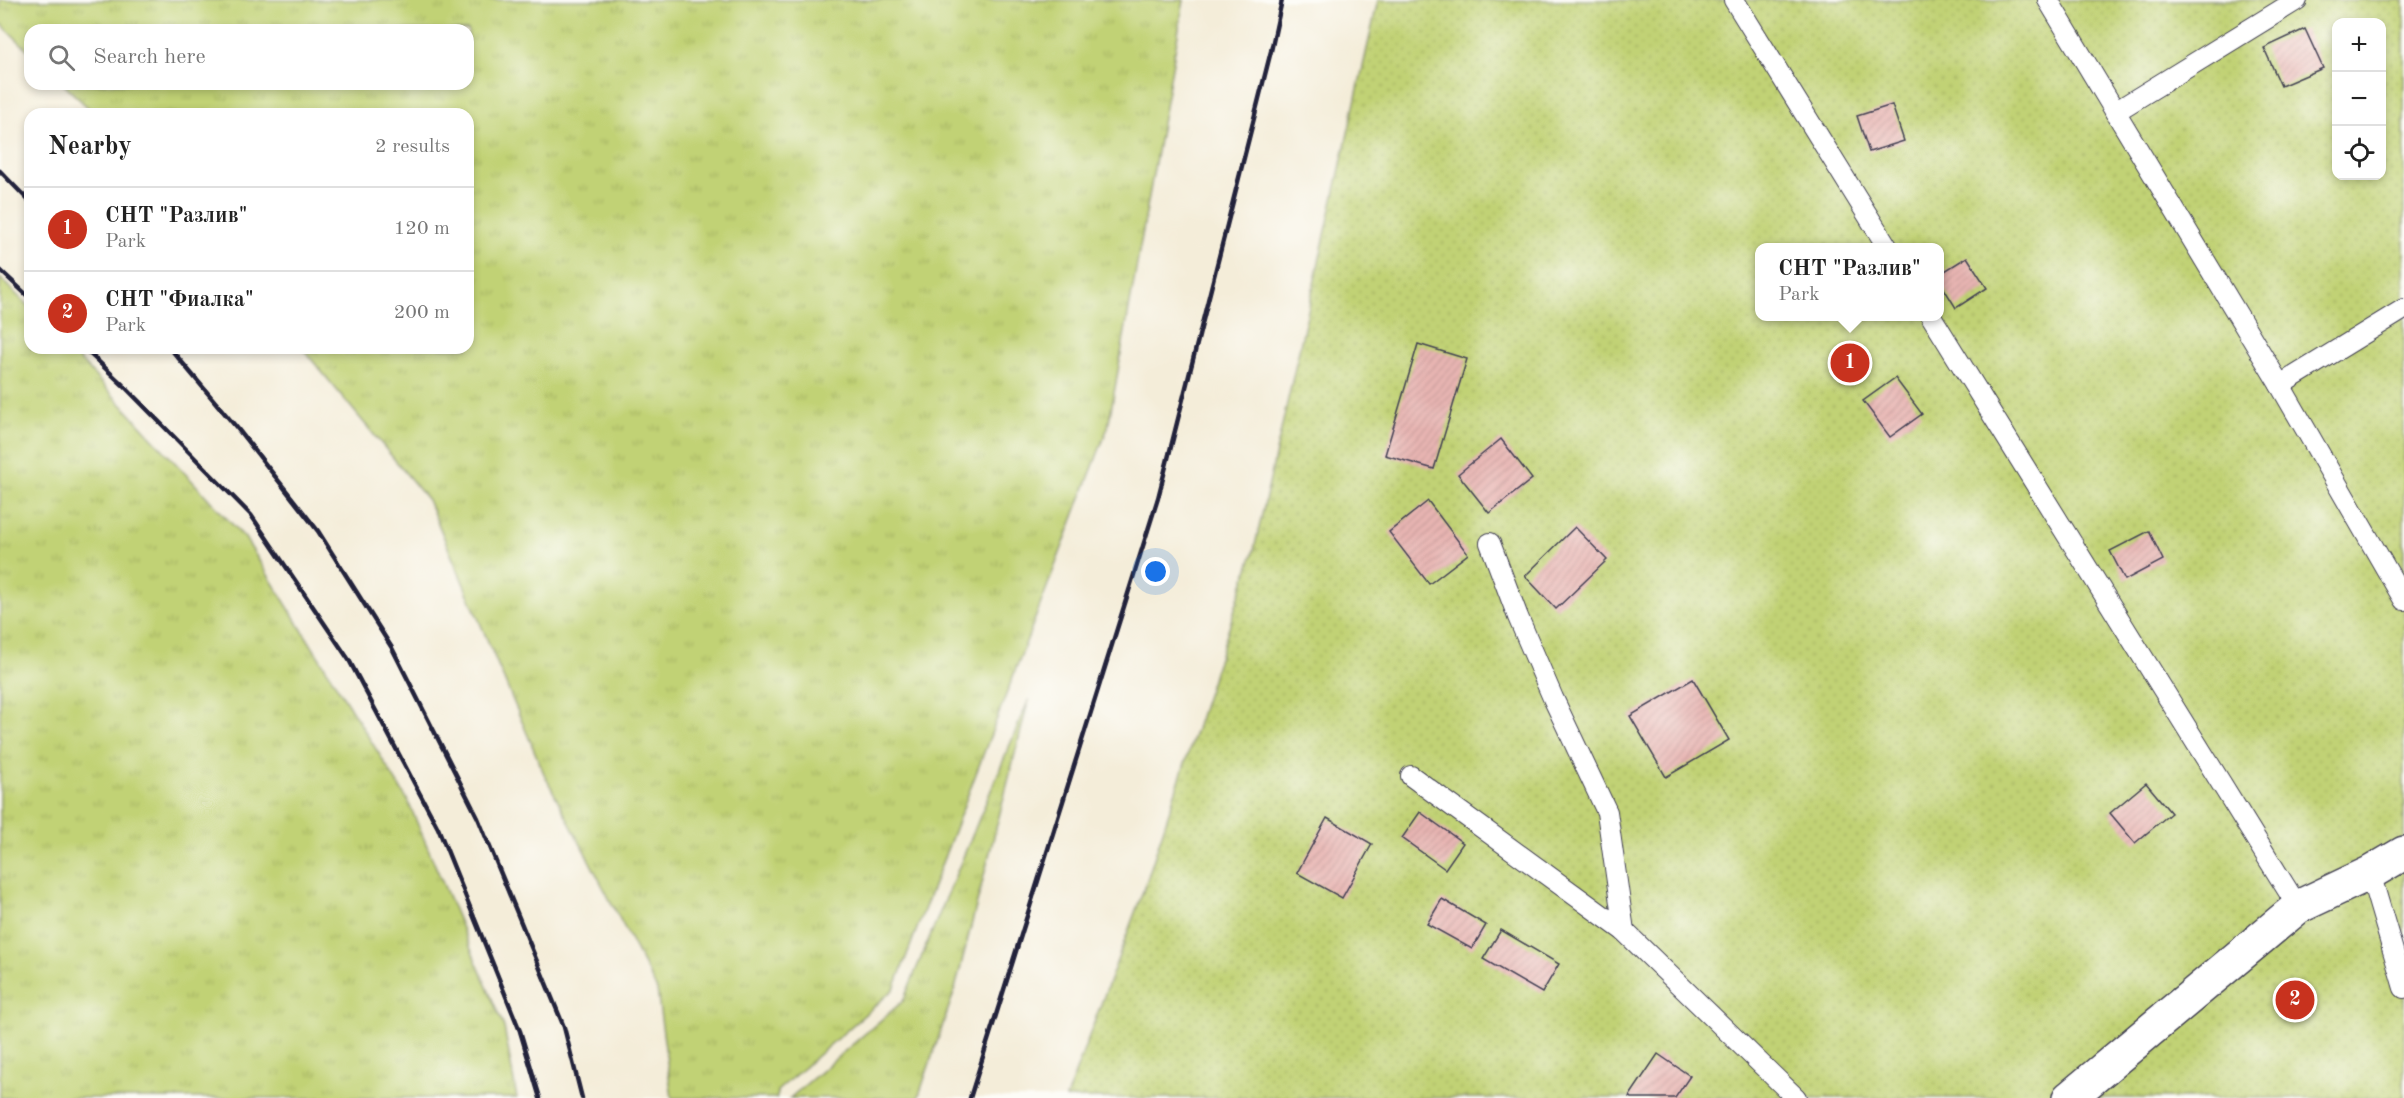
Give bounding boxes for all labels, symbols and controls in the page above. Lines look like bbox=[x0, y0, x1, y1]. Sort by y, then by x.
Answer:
map controls bbox=[2332, 18, 2386, 180]
button: + bbox=[2332, 18, 2386, 72]
search box bbox=[24, 24, 474, 90]
icon: search bbox=[45, 41, 78, 74]
text: Search here bbox=[93, 46, 206, 68]
button: − bbox=[2332, 72, 2386, 126]
button: locate bbox=[2332, 126, 2386, 180]
text: Nearby bbox=[48, 134, 132, 160]
text: 2 results bbox=[375, 137, 450, 157]
text: СНТ "Разлив" bbox=[105, 205, 247, 227]
text: 1 bbox=[62, 219, 73, 239]
text: 120 m bbox=[394, 219, 450, 239]
text: Park bbox=[105, 232, 146, 252]
popup bbox=[1755, 243, 1944, 321]
text: СНТ "Разлив" bbox=[1778, 258, 1921, 280]
text: Park bbox=[1778, 285, 1820, 305]
text: СНТ "Фиалка" bbox=[105, 289, 254, 311]
text: 2 bbox=[62, 303, 73, 323]
text: 200 m bbox=[394, 303, 450, 323]
text: Park bbox=[105, 316, 146, 336]
pin: 1 bbox=[1830, 340, 1870, 386]
your location bbox=[1141, 557, 1170, 586]
pin: 2 bbox=[2276, 978, 2314, 1022]

